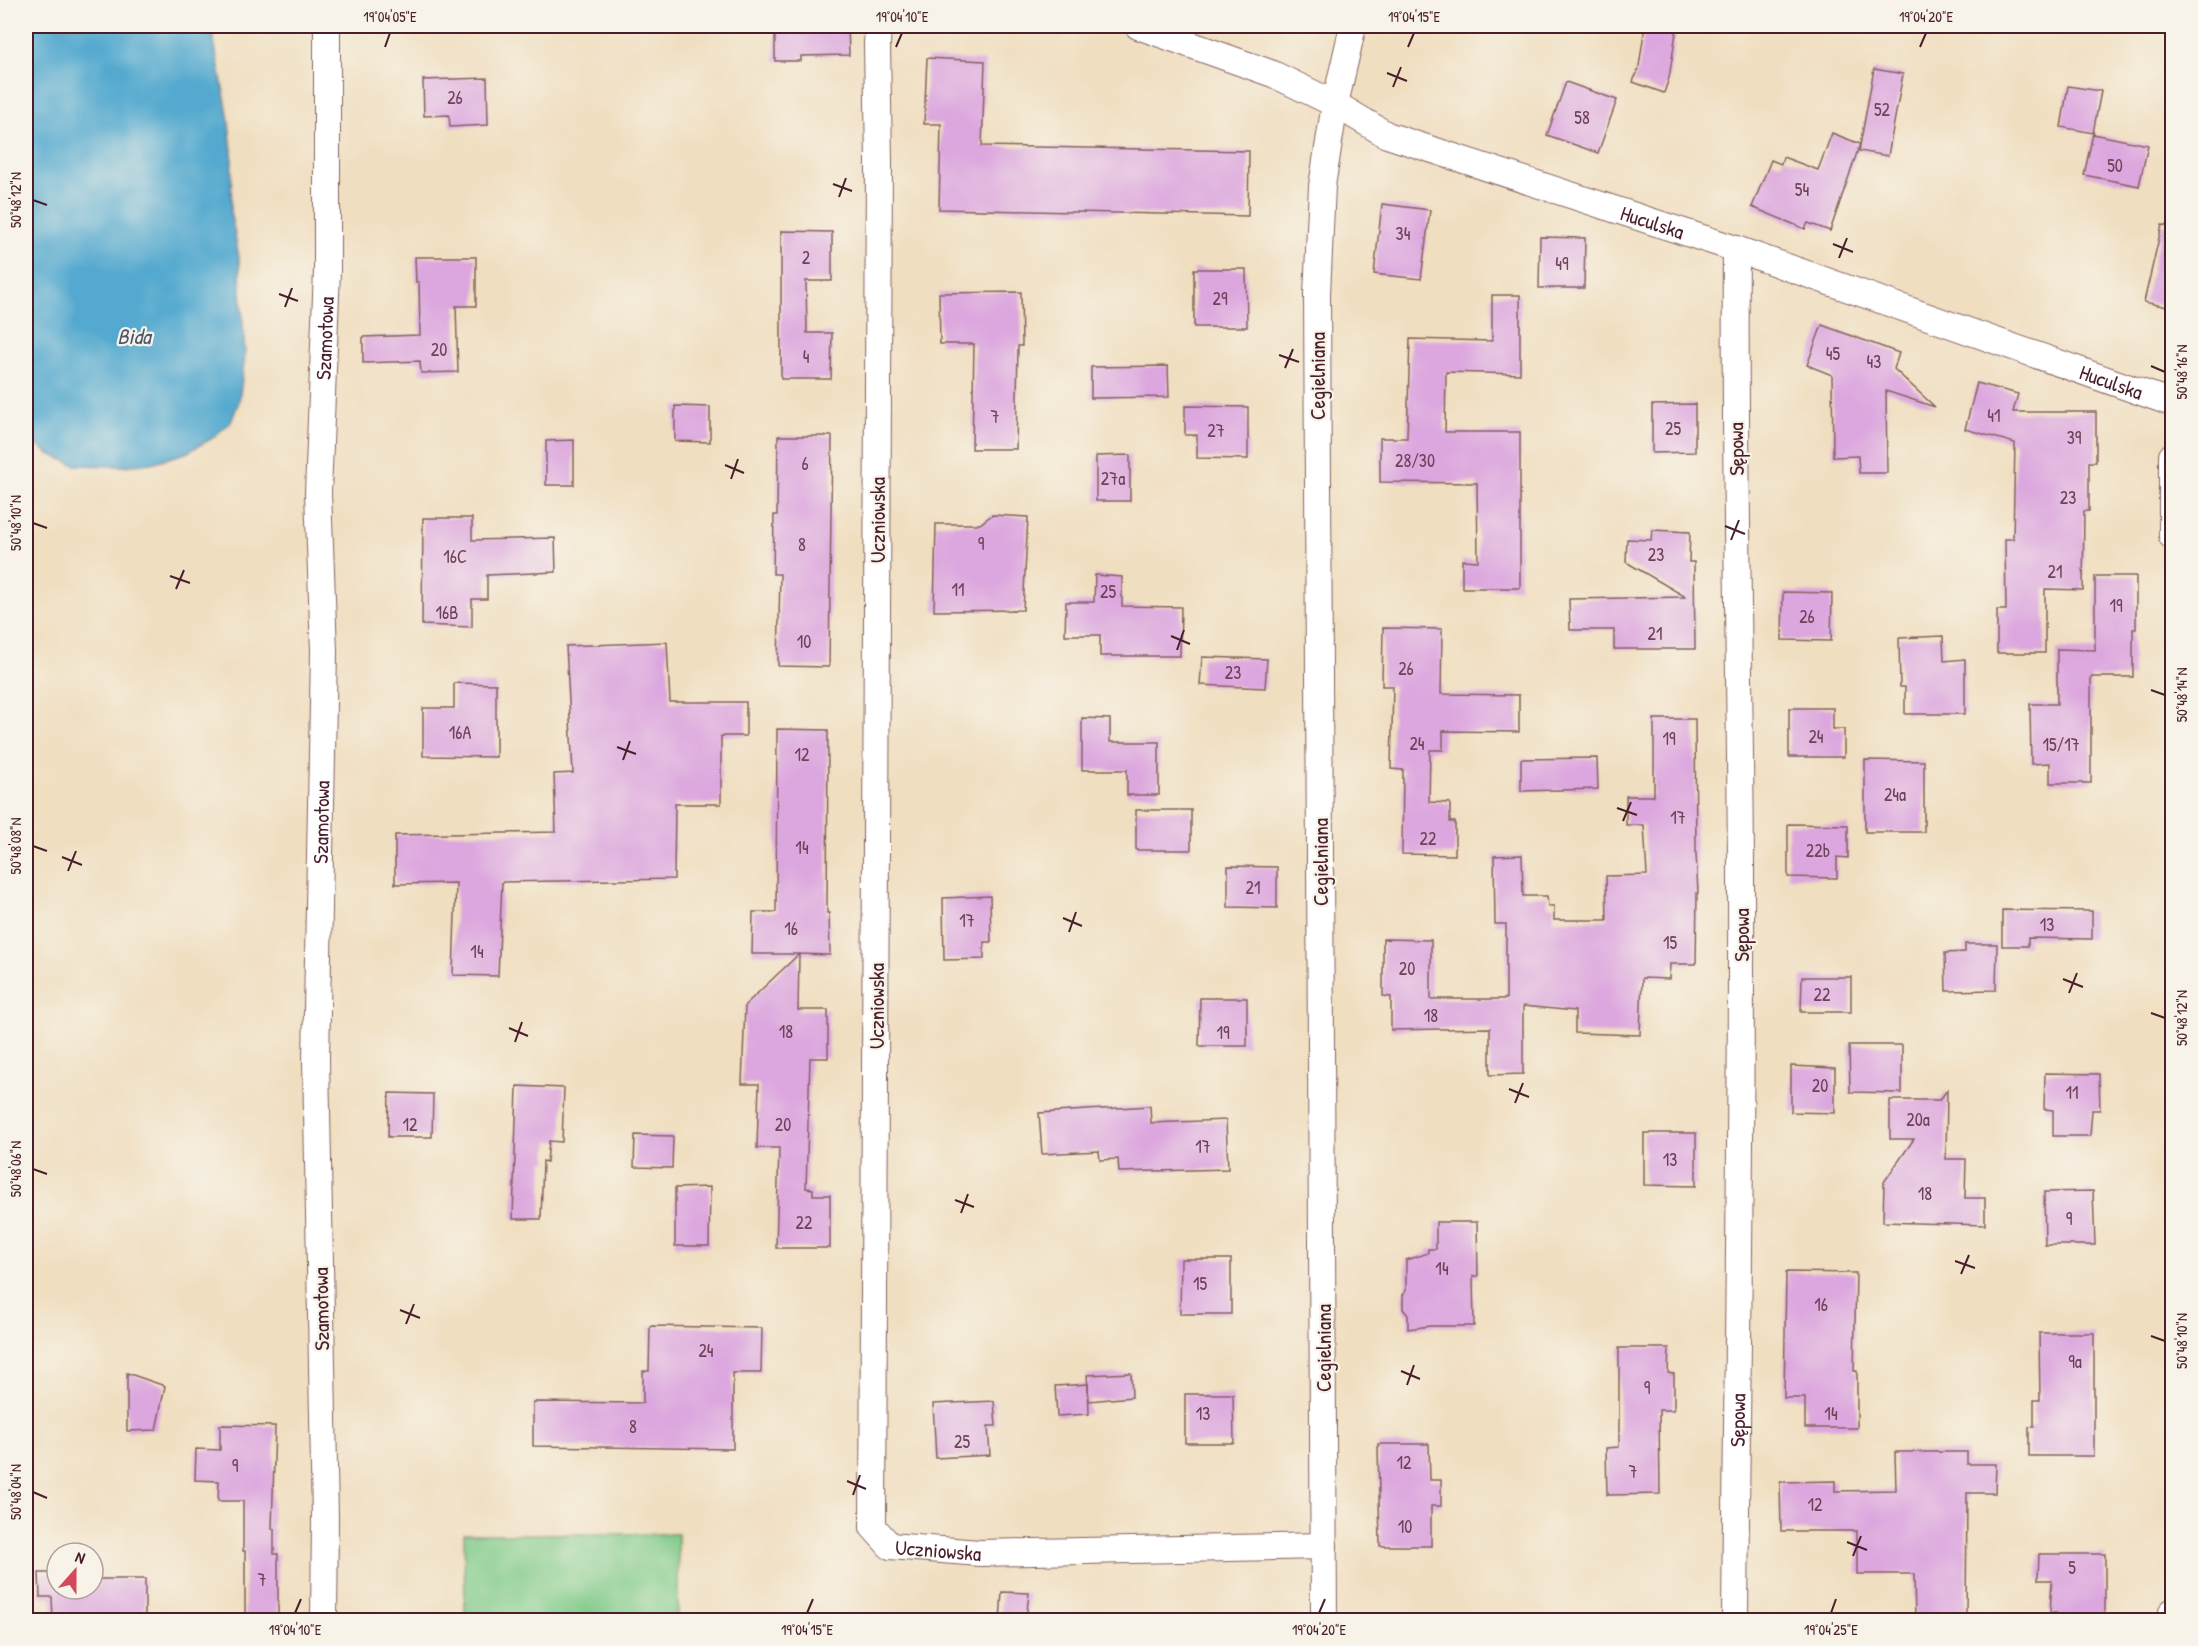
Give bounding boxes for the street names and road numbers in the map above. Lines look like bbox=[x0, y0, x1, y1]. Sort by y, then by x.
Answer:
street label: Huculska bbox=[1617, 198, 1688, 246]
street label: Szamotowa bbox=[308, 296, 340, 381]
street label: Cegielniana bbox=[1303, 332, 1332, 420]
street label: Huculska bbox=[2076, 357, 2147, 406]
street label: Sępowa bbox=[1721, 422, 1751, 476]
street label: Uczniowska bbox=[863, 477, 892, 563]
street label: Szamotowa bbox=[305, 780, 336, 864]
street label: Cegielniana bbox=[1306, 818, 1335, 906]
street label: Sępowa bbox=[1727, 908, 1756, 962]
street label: Uczniowska bbox=[862, 963, 891, 1049]
street label: Szamotowa bbox=[306, 1267, 336, 1351]
street label: Cegielniana bbox=[1309, 1304, 1338, 1392]
street label: Sępowa bbox=[1722, 1393, 1752, 1447]
street label: Uczniowska bbox=[894, 1532, 982, 1568]

